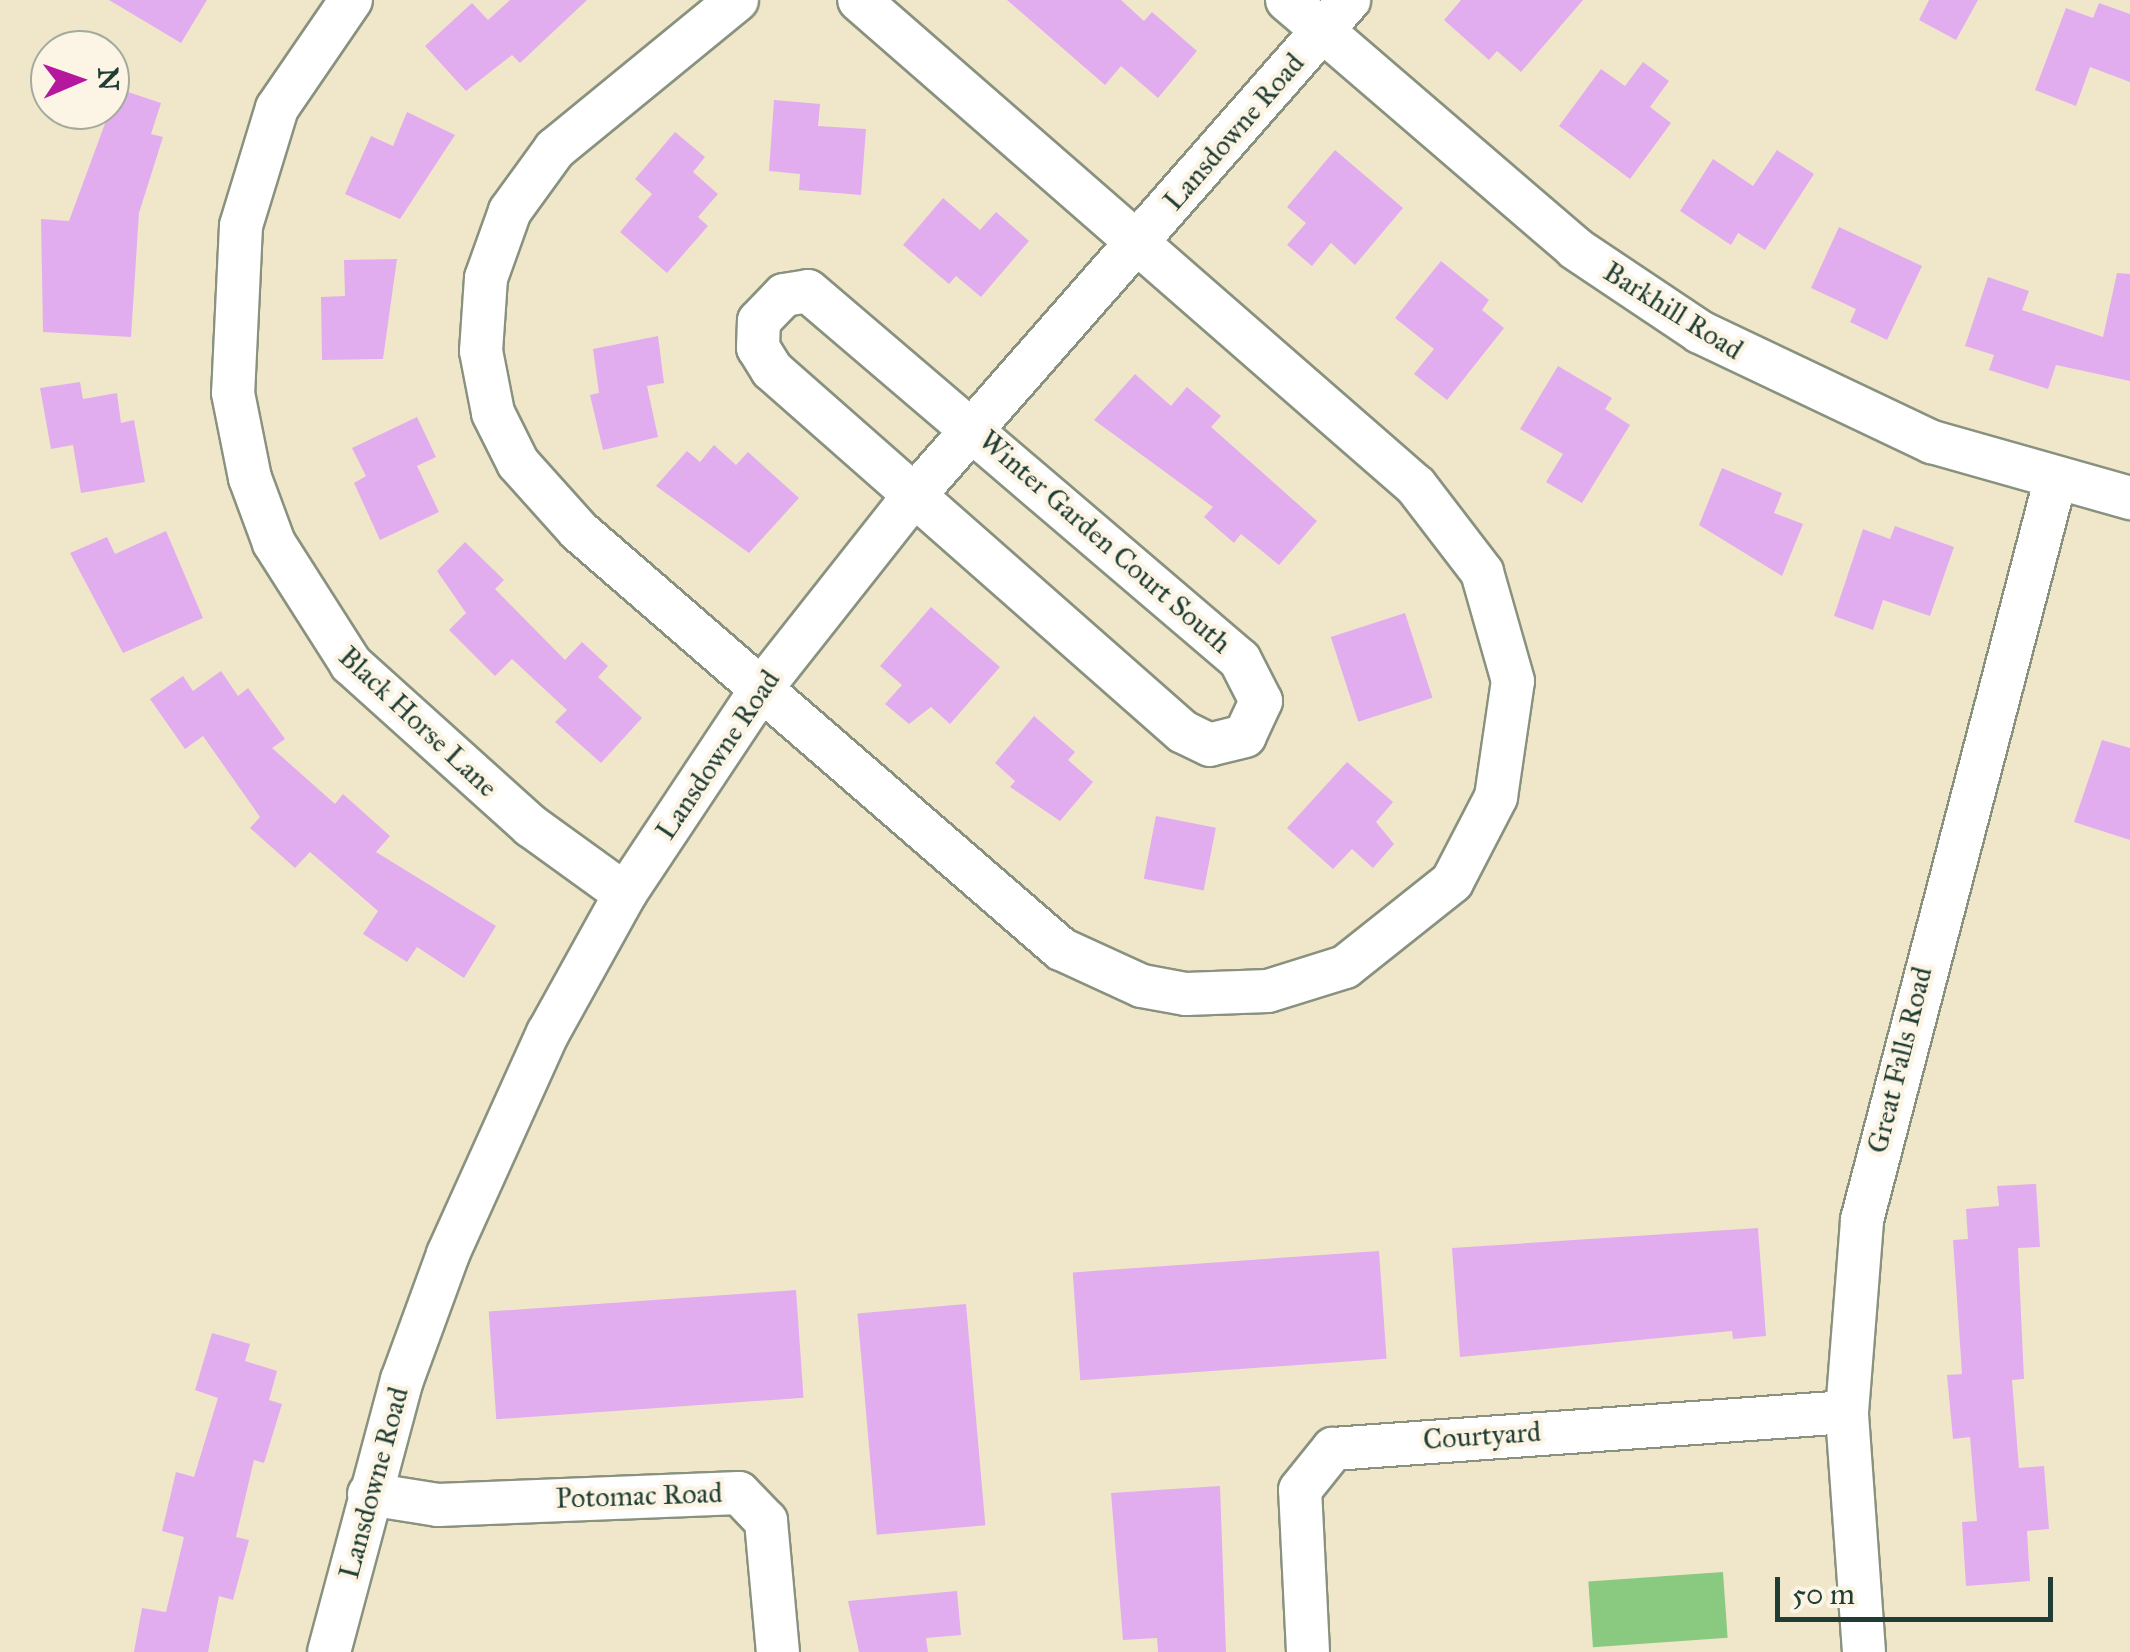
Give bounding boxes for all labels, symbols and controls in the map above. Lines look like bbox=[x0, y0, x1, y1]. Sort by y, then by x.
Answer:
north arrow bbox=[30, 30, 130, 130]
street label: Lansdowne Road bbox=[1157, 47, 1311, 217]
text: N bbox=[91, 67, 126, 91]
street label: Barkhill Road bbox=[1597, 255, 1749, 367]
street label: Winter Garden Court South bbox=[972, 424, 1238, 660]
street label: Black Horse Lane bbox=[332, 640, 504, 804]
street label: Lansdowne Road bbox=[649, 664, 787, 846]
street label: Great Falls Road bbox=[1861, 963, 1939, 1157]
street label: Lansdowne Road bbox=[332, 1384, 416, 1582]
street label: Courtyard bbox=[1422, 1415, 1542, 1457]
street label: Potomac Road bbox=[555, 1476, 723, 1516]
scale bar bbox=[1780, 1557, 2058, 1619]
text: 50 m bbox=[1792, 1576, 1855, 1612]

